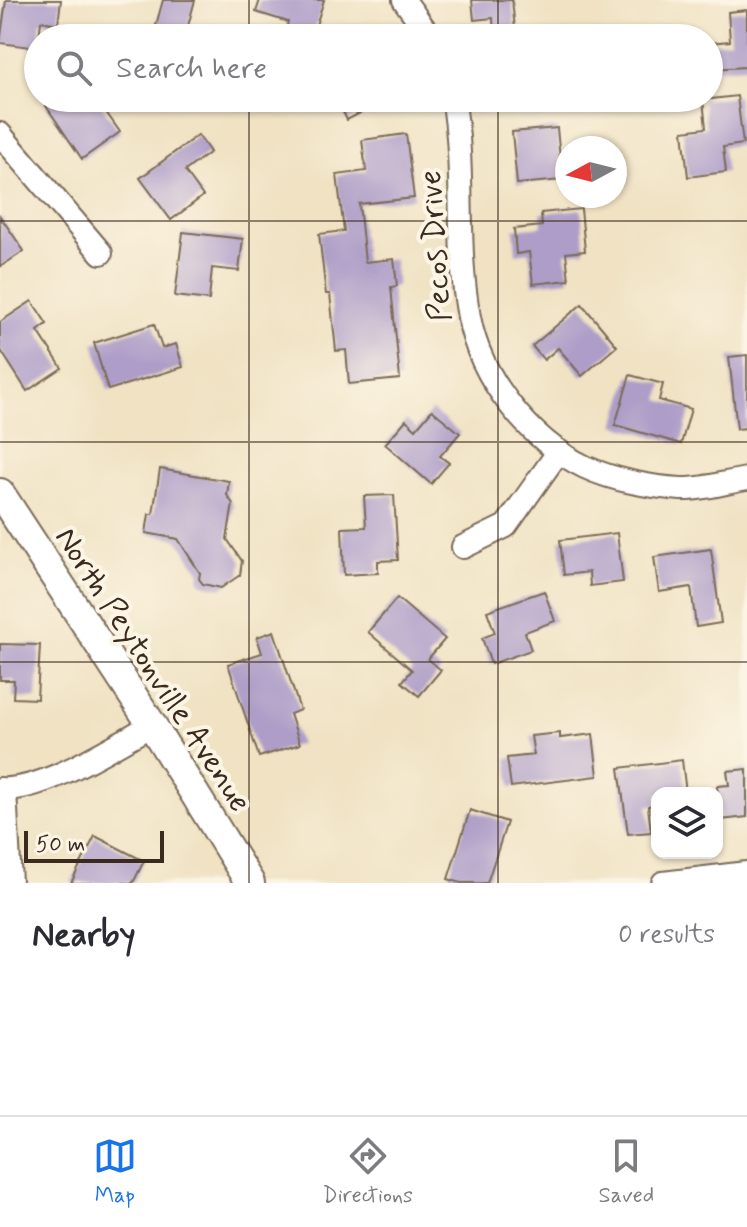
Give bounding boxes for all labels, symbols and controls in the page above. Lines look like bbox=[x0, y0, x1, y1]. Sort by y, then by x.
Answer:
search box bbox=[24, 24, 723, 112]
icon: search bbox=[52, 46, 96, 90]
text: Search here bbox=[116, 49, 267, 88]
north arrow bbox=[555, 136, 627, 208]
street label: Pecos Drive bbox=[410, 169, 462, 323]
street label: North Peytonville Avenue bbox=[44, 519, 260, 821]
map controls bbox=[651, 787, 723, 859]
button: layers bbox=[651, 787, 723, 859]
scale bar bbox=[24, 827, 164, 863]
text: 50 m bbox=[36, 831, 85, 859]
text: Nearby bbox=[32, 913, 136, 958]
text: 0 results bbox=[618, 918, 715, 952]
tab: Map bbox=[93, 1134, 137, 1210]
tab: Directions bbox=[322, 1134, 413, 1210]
tab: Saved bbox=[599, 1134, 654, 1210]

